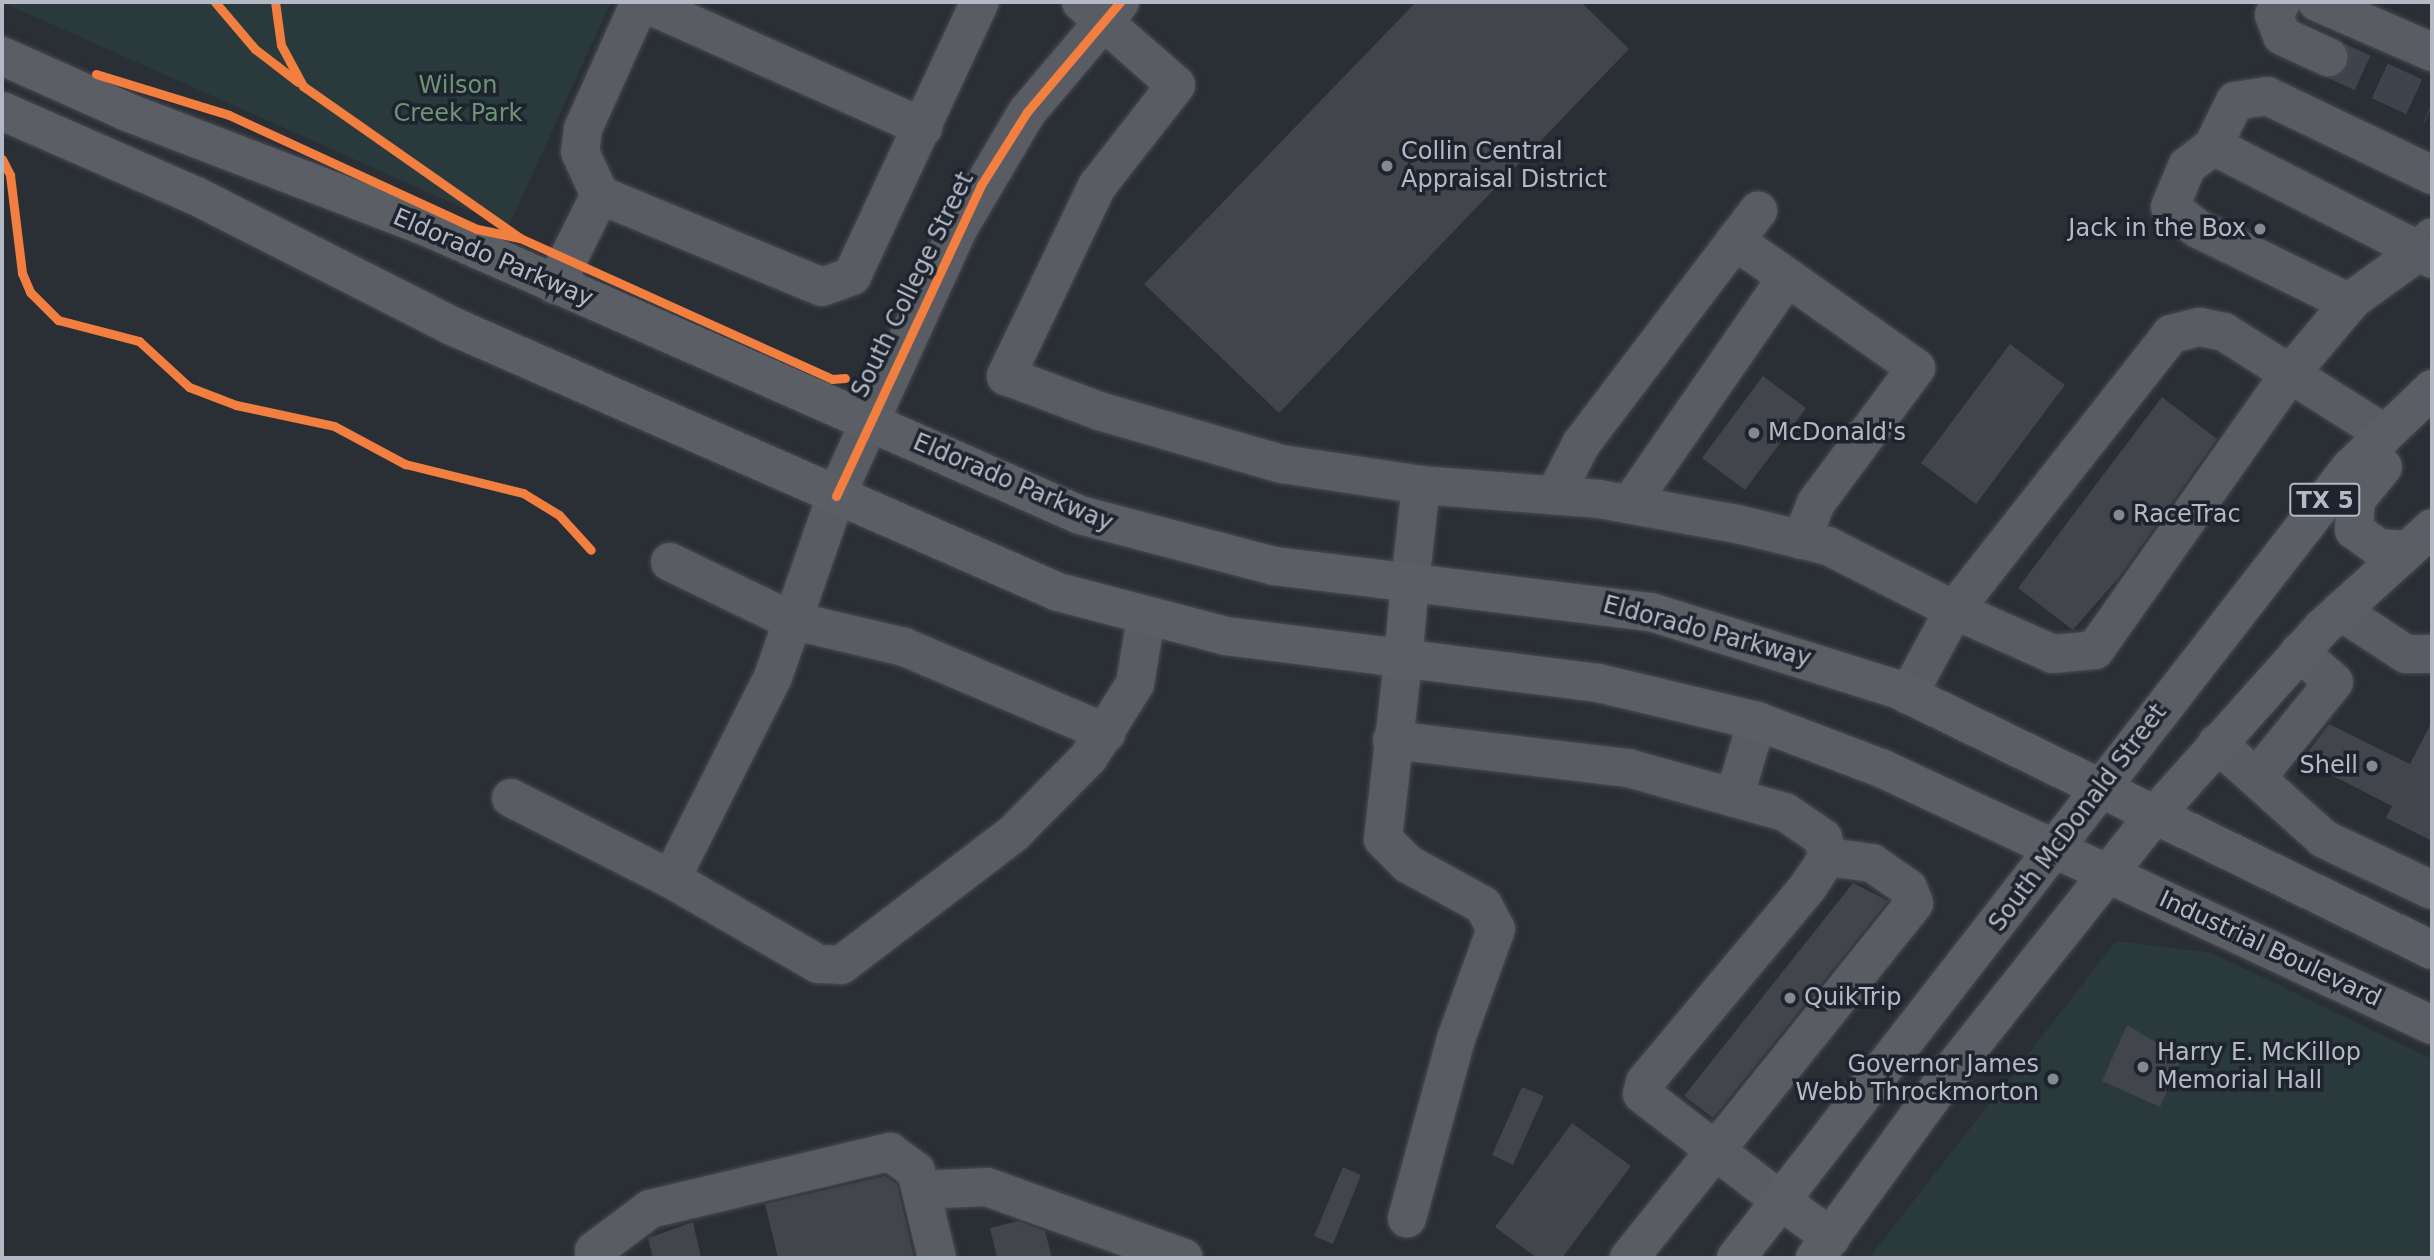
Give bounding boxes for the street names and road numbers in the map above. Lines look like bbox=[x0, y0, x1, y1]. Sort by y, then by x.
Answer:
street label: South College Street bbox=[846, 167, 980, 403]
street label: Eldorado Parkway bbox=[389, 203, 597, 313]
street label: Eldorado Parkway bbox=[909, 428, 1117, 538]
road number: TX 5 bbox=[2288, 480, 2362, 520]
street label: Eldorado Parkway bbox=[1600, 590, 1814, 674]
street label: South McDonald Street bbox=[1983, 699, 2173, 937]
street label: Industrial Boulevard bbox=[2154, 885, 2386, 1013]

